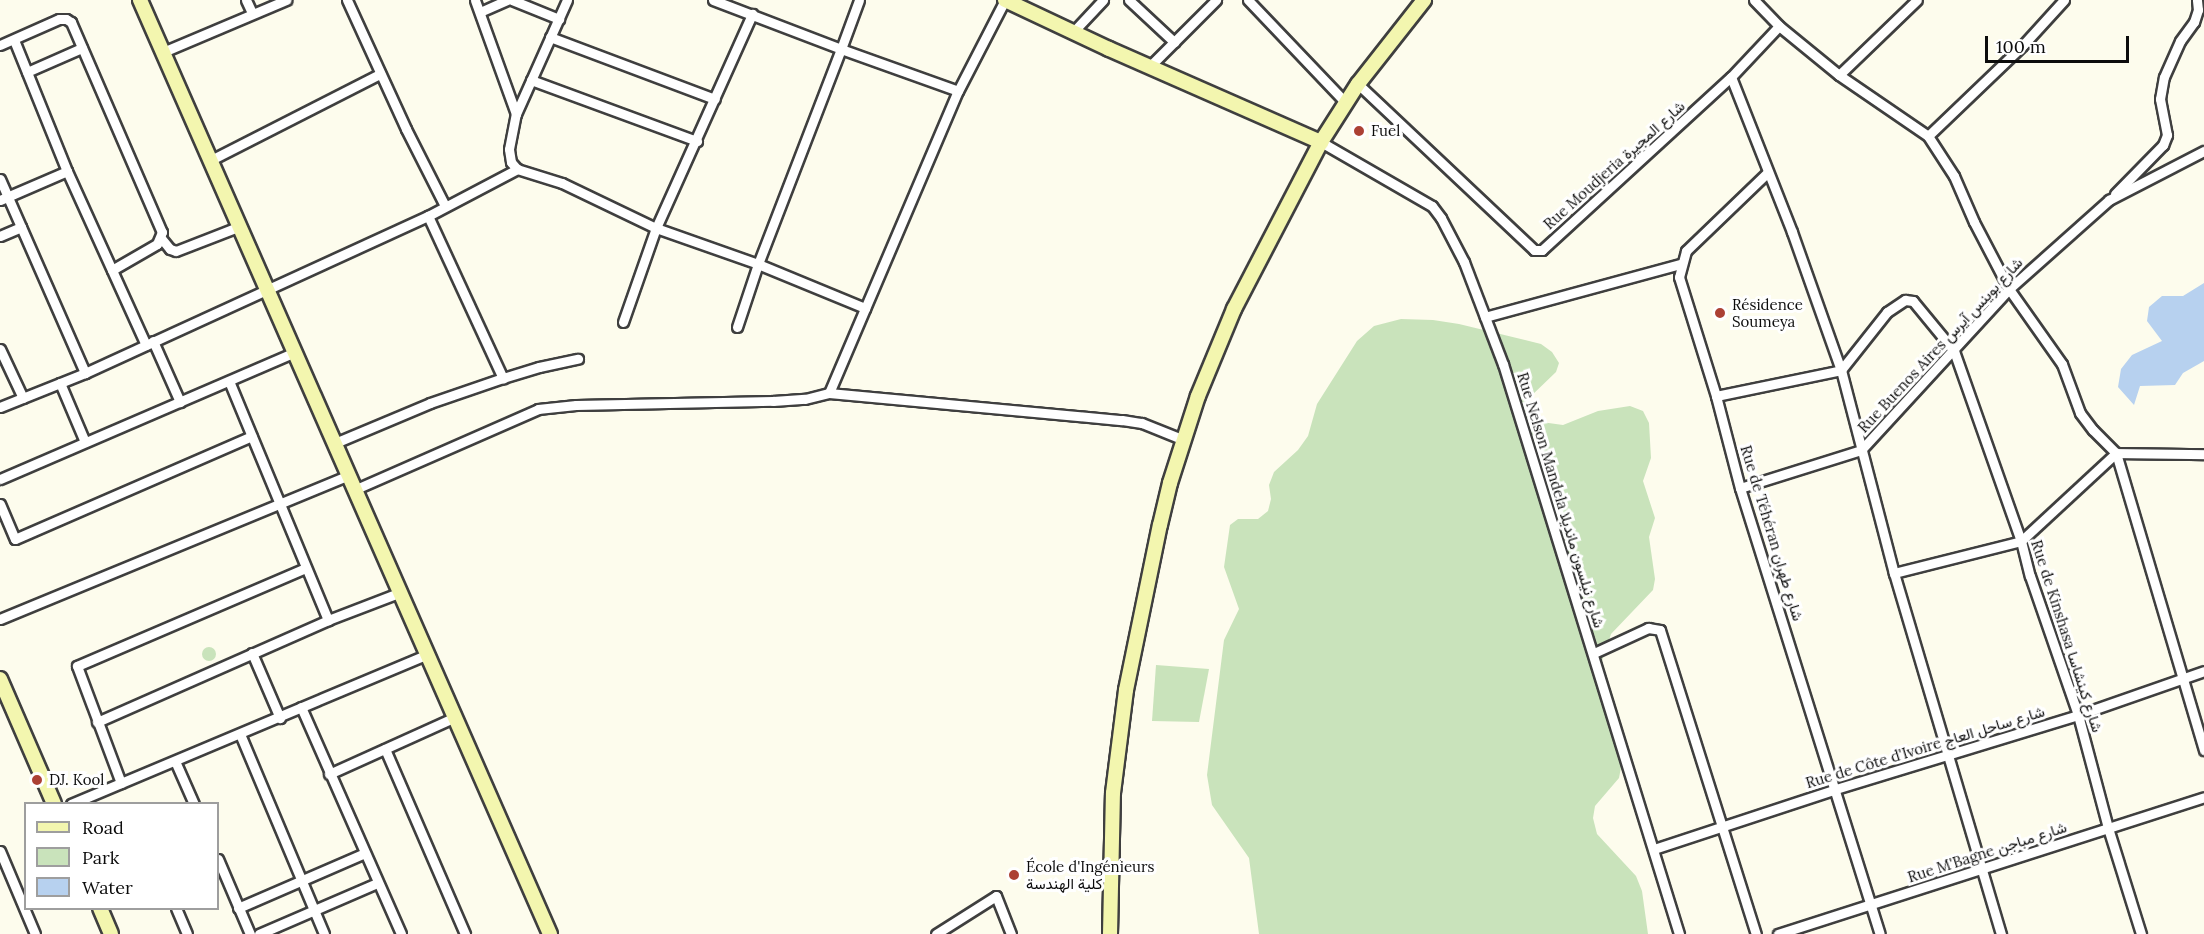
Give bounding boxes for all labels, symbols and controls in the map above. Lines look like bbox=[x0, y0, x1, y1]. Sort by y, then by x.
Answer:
scale bar bbox=[1988, 24, 2132, 62]
text: 100 m bbox=[1996, 35, 2046, 58]
street label: Rue Moudjeria شارع المجيرة bbox=[1540, 97, 1688, 233]
place label: Fuel bbox=[1371, 122, 1400, 140]
marker: Fuel bbox=[1352, 124, 1366, 138]
street label: Rue Buenos Aires شارع بوينس آيرس bbox=[1854, 254, 2026, 436]
place label: Résidence Soumeya bbox=[1732, 295, 1803, 330]
marker: Résidence Soumeya bbox=[1713, 306, 1727, 320]
street label: Rue Nelson Mandela شارع نيلسون مانديلا bbox=[1513, 370, 1609, 630]
street label: Rue de Téhéran شارع طهران bbox=[1737, 443, 1807, 623]
street label: Rue de Kinshasa شارع كينشاسا bbox=[2027, 538, 2107, 734]
street label: Rue de Côte d'Ivoire شارع ساحل العاج bbox=[1803, 702, 2047, 792]
place label: DJ. Kool bbox=[49, 771, 104, 789]
marker: DJ. Kool bbox=[30, 773, 44, 787]
legend bbox=[24, 802, 219, 910]
text: Road bbox=[82, 816, 124, 839]
street label: Rue M'Bagne شارع مباجن bbox=[1905, 818, 2069, 886]
text: Park bbox=[82, 846, 119, 869]
place label: École d'Ingénieurs كلية الهندسة bbox=[1026, 857, 1154, 892]
marker: École d'Ingénieurs كلية الهندسة bbox=[1007, 868, 1021, 882]
text: Water bbox=[82, 876, 133, 899]

